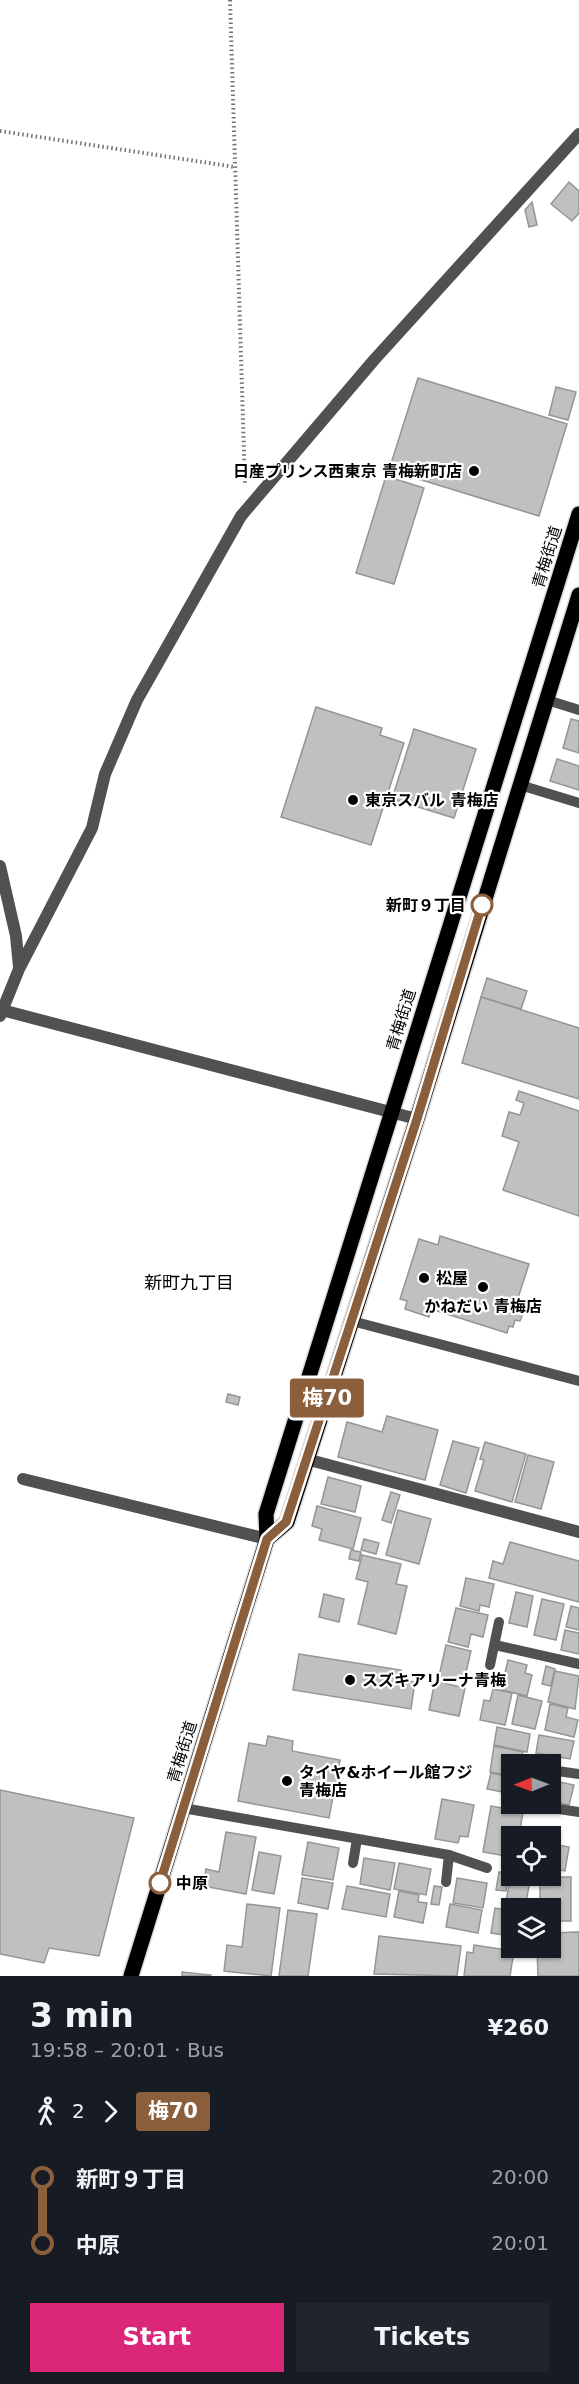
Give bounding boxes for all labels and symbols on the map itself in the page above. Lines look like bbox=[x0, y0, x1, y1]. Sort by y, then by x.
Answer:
place label: 日産プリンス西東京 青梅新町店 bbox=[233, 462, 462, 481]
marker: 日産プリンス西東京 青梅新町店 bbox=[467, 464, 481, 478]
street label: 青梅街道 bbox=[529, 524, 565, 590]
place label: 東京スバル 青梅店 bbox=[365, 791, 499, 810]
marker: 東京スバル 青梅店 bbox=[346, 793, 360, 807]
marker: 新町９丁目 bbox=[471, 894, 493, 916]
place label: 新町９丁目 bbox=[386, 896, 466, 915]
street label: 青梅街道 bbox=[383, 987, 419, 1053]
place label: 松屋 bbox=[436, 1269, 468, 1288]
marker: 松屋 bbox=[417, 1271, 431, 1285]
district label: 新町九丁目 bbox=[144, 1272, 234, 1293]
marker: かねだい 青梅店 bbox=[476, 1280, 490, 1294]
place label: かねだい 青梅店 bbox=[424, 1297, 542, 1316]
line badge: 梅70 bbox=[292, 1378, 362, 1418]
place label: スズキアリーナ青梅 bbox=[362, 1671, 506, 1690]
marker: スズキアリーナ青梅 bbox=[343, 1673, 357, 1687]
street label: 青梅街道 bbox=[164, 1719, 200, 1785]
north arrow bbox=[501, 1754, 561, 1814]
place label: タイヤ&ホイール館フジ 青梅店 bbox=[299, 1763, 472, 1800]
marker: タイヤ&ホイール館フジ 青梅店 bbox=[280, 1774, 294, 1788]
marker: 中原 bbox=[149, 1872, 171, 1894]
place label: 中原 bbox=[176, 1874, 208, 1893]

